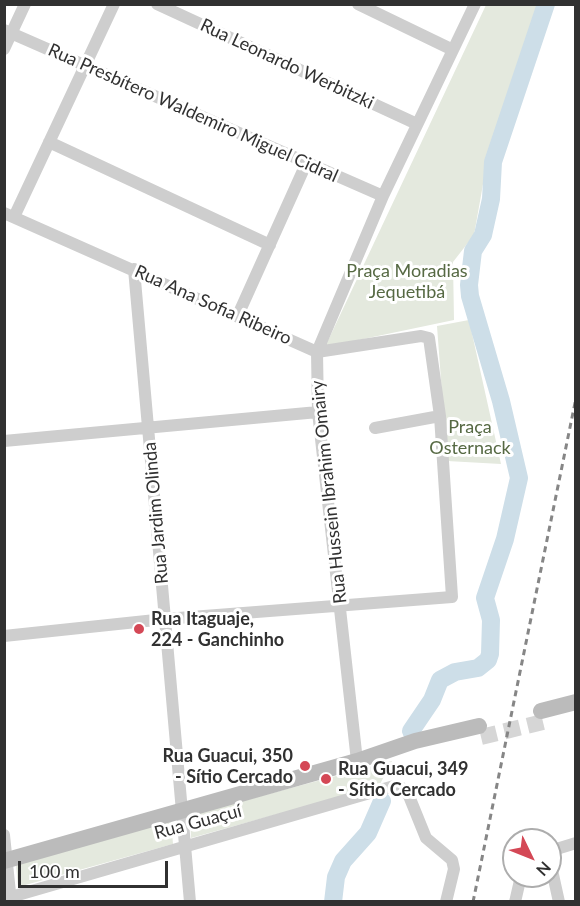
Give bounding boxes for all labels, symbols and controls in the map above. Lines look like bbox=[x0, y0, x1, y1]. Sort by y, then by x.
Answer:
street label: Rua Leonardo Werbitzki bbox=[197, 14, 377, 114]
street label: Rua Presbítero Waldemiro Miguel Cidral bbox=[45, 39, 341, 187]
park label: Praça Moradias Jequetibá bbox=[346, 260, 468, 302]
street label: Rua Ana Sofia Ribeiro bbox=[131, 261, 295, 349]
street label: Rua Hussein Ibrahim Omairy bbox=[307, 379, 351, 605]
park label: Praça Osternack bbox=[429, 416, 511, 458]
street label: Rua Jardim Olinda bbox=[139, 441, 173, 585]
place label: Rua Itaguaje, 224 - Ganchinho bbox=[151, 608, 284, 650]
marker: Rua Itaguaje, 224 - Ganchinho bbox=[132, 622, 146, 636]
place label: Rua Guacui, 350 - Sítio Cercado bbox=[163, 745, 293, 788]
place label: Rua Guacui, 349 - Sítio Cercado bbox=[338, 758, 468, 800]
marker: Rua Guacui, 350 - Sítio Cercado bbox=[298, 759, 312, 773]
marker: Rua Guacui, 349 - Sítio Cercado bbox=[319, 772, 333, 786]
street label: Rua Guaçuí bbox=[152, 800, 244, 844]
north arrow bbox=[502, 828, 562, 888]
scale bar bbox=[21, 849, 171, 887]
text: N bbox=[533, 858, 555, 880]
text: 100 m bbox=[29, 860, 80, 882]

